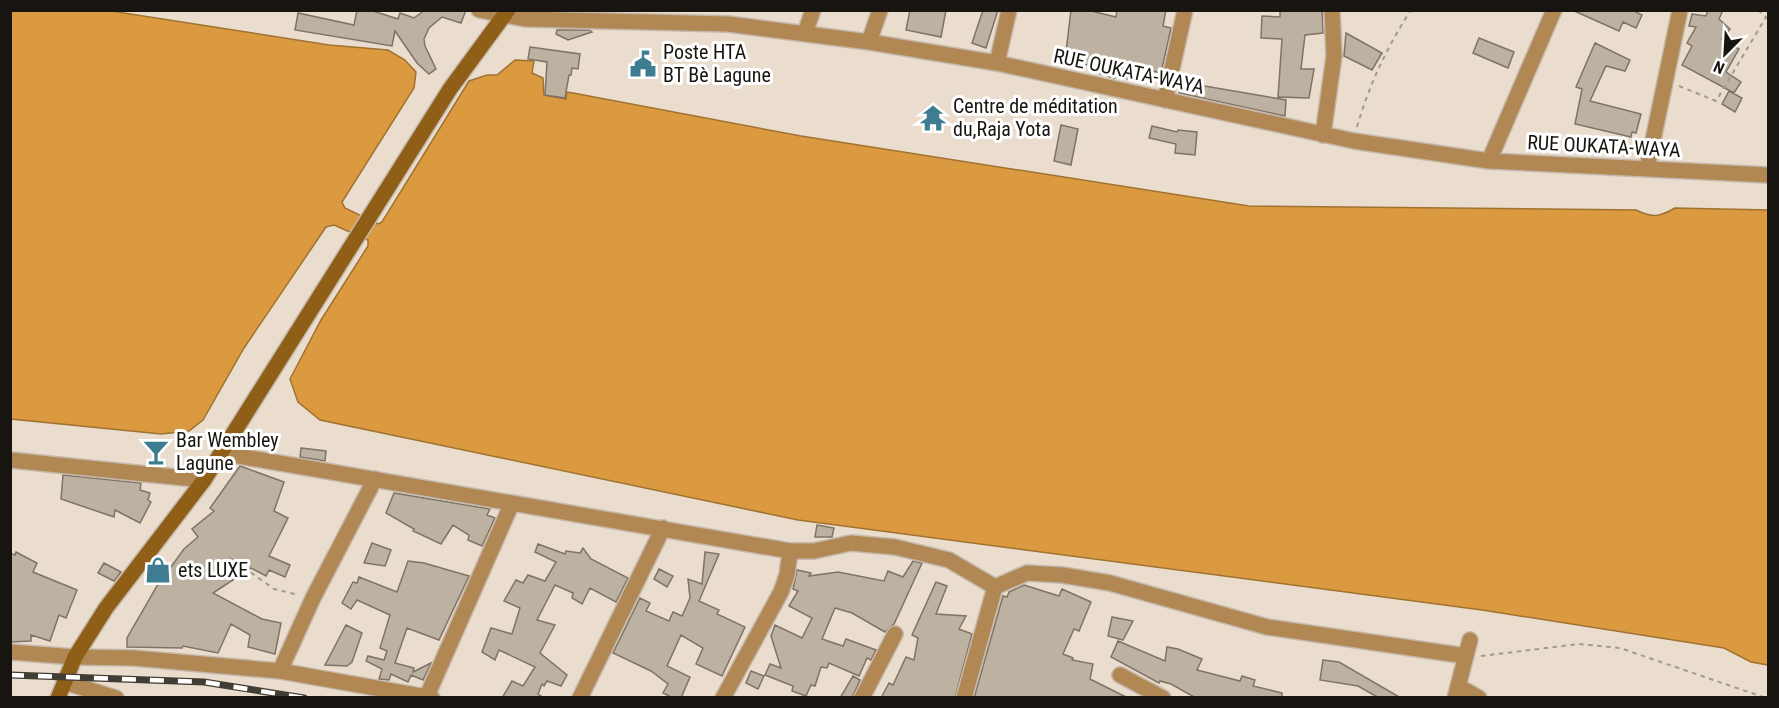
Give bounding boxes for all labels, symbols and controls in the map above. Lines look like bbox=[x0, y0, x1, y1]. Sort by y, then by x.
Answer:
north arrow bbox=[1695, 24, 1755, 84]
place label: Poste HTA BT Bè Lagune bbox=[663, 40, 771, 87]
street label: RUE OUKATA-WAYA bbox=[1051, 43, 1207, 99]
public building icon: Poste HTA BT Bè Lagune bbox=[628, 49, 658, 79]
text: N bbox=[1711, 57, 1727, 78]
place label: Centre de méditation du,Raja Yota bbox=[953, 94, 1118, 141]
temple icon: Centre de méditation du,Raja Yota bbox=[918, 103, 948, 133]
street label: RUE OUKATA-WAYA bbox=[1527, 130, 1682, 162]
place label: Bar Wembley Lagune bbox=[176, 428, 279, 475]
bar icon: Bar Wembley Lagune bbox=[141, 437, 171, 467]
shop icon: ets LUXE bbox=[143, 555, 173, 585]
place label: ets LUXE bbox=[178, 558, 248, 582]

